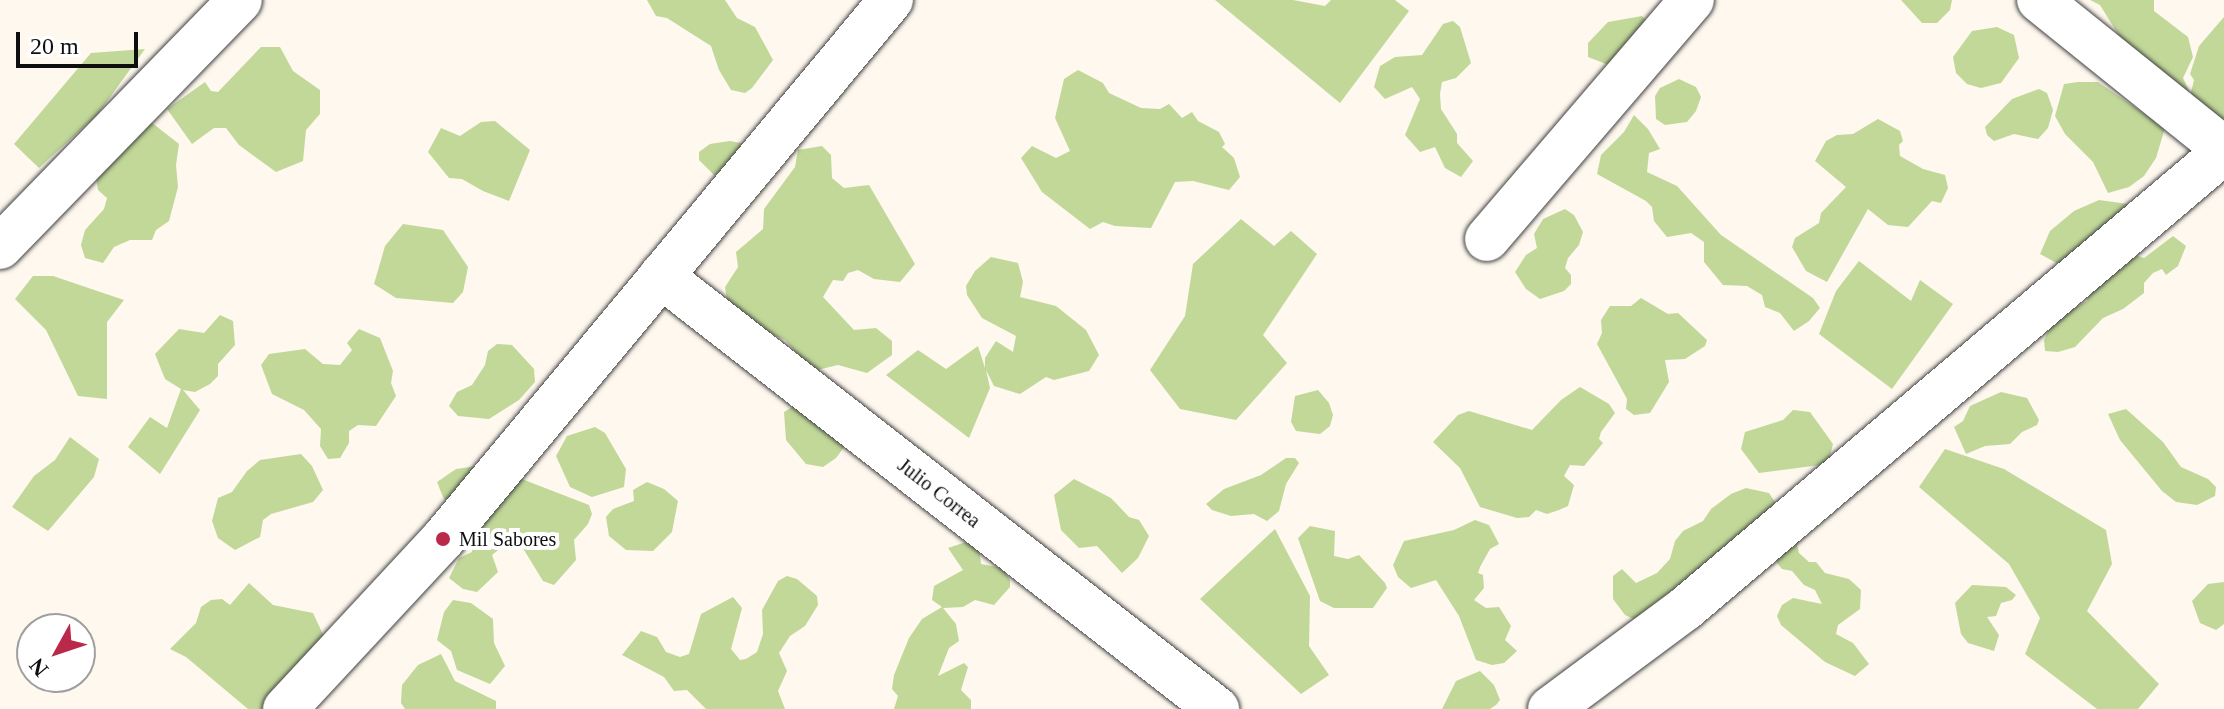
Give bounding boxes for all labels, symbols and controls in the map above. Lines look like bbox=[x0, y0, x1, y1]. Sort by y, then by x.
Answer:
scale bar bbox=[20, 16, 142, 66]
text: 20 m bbox=[30, 33, 79, 59]
street label: Julio Correa bbox=[893, 453, 985, 533]
place label: Mil Sabores bbox=[459, 527, 556, 551]
marker: Mil Sabores bbox=[434, 530, 452, 548]
north arrow bbox=[16, 613, 96, 693]
text: N bbox=[24, 653, 53, 682]

